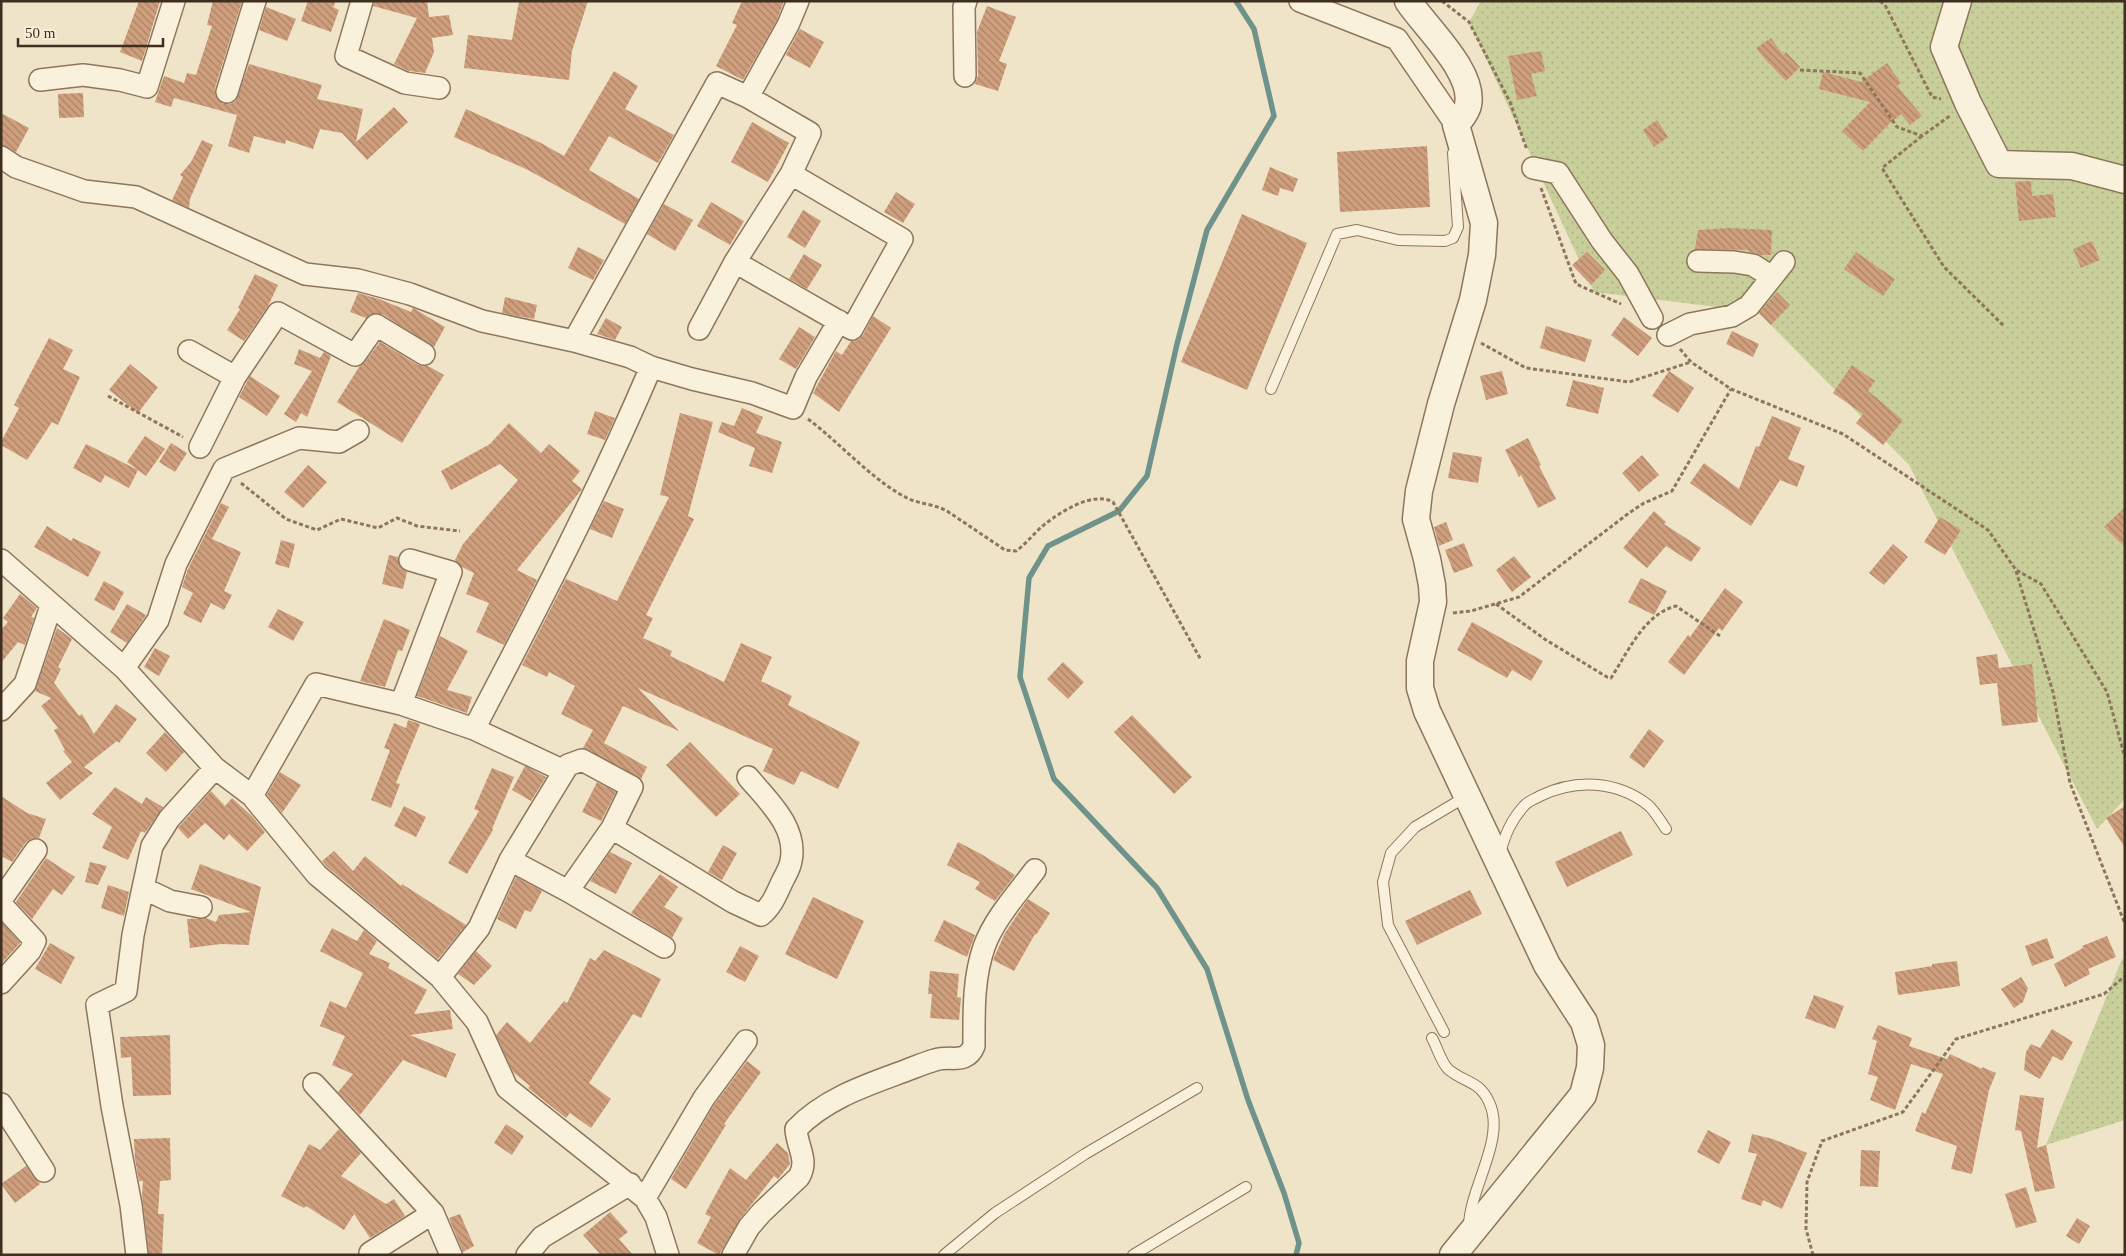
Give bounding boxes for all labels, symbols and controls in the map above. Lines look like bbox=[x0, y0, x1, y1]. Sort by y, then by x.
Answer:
scale bar bbox=[18, 15, 162, 47]
text: 50 m bbox=[25, 25, 56, 41]

